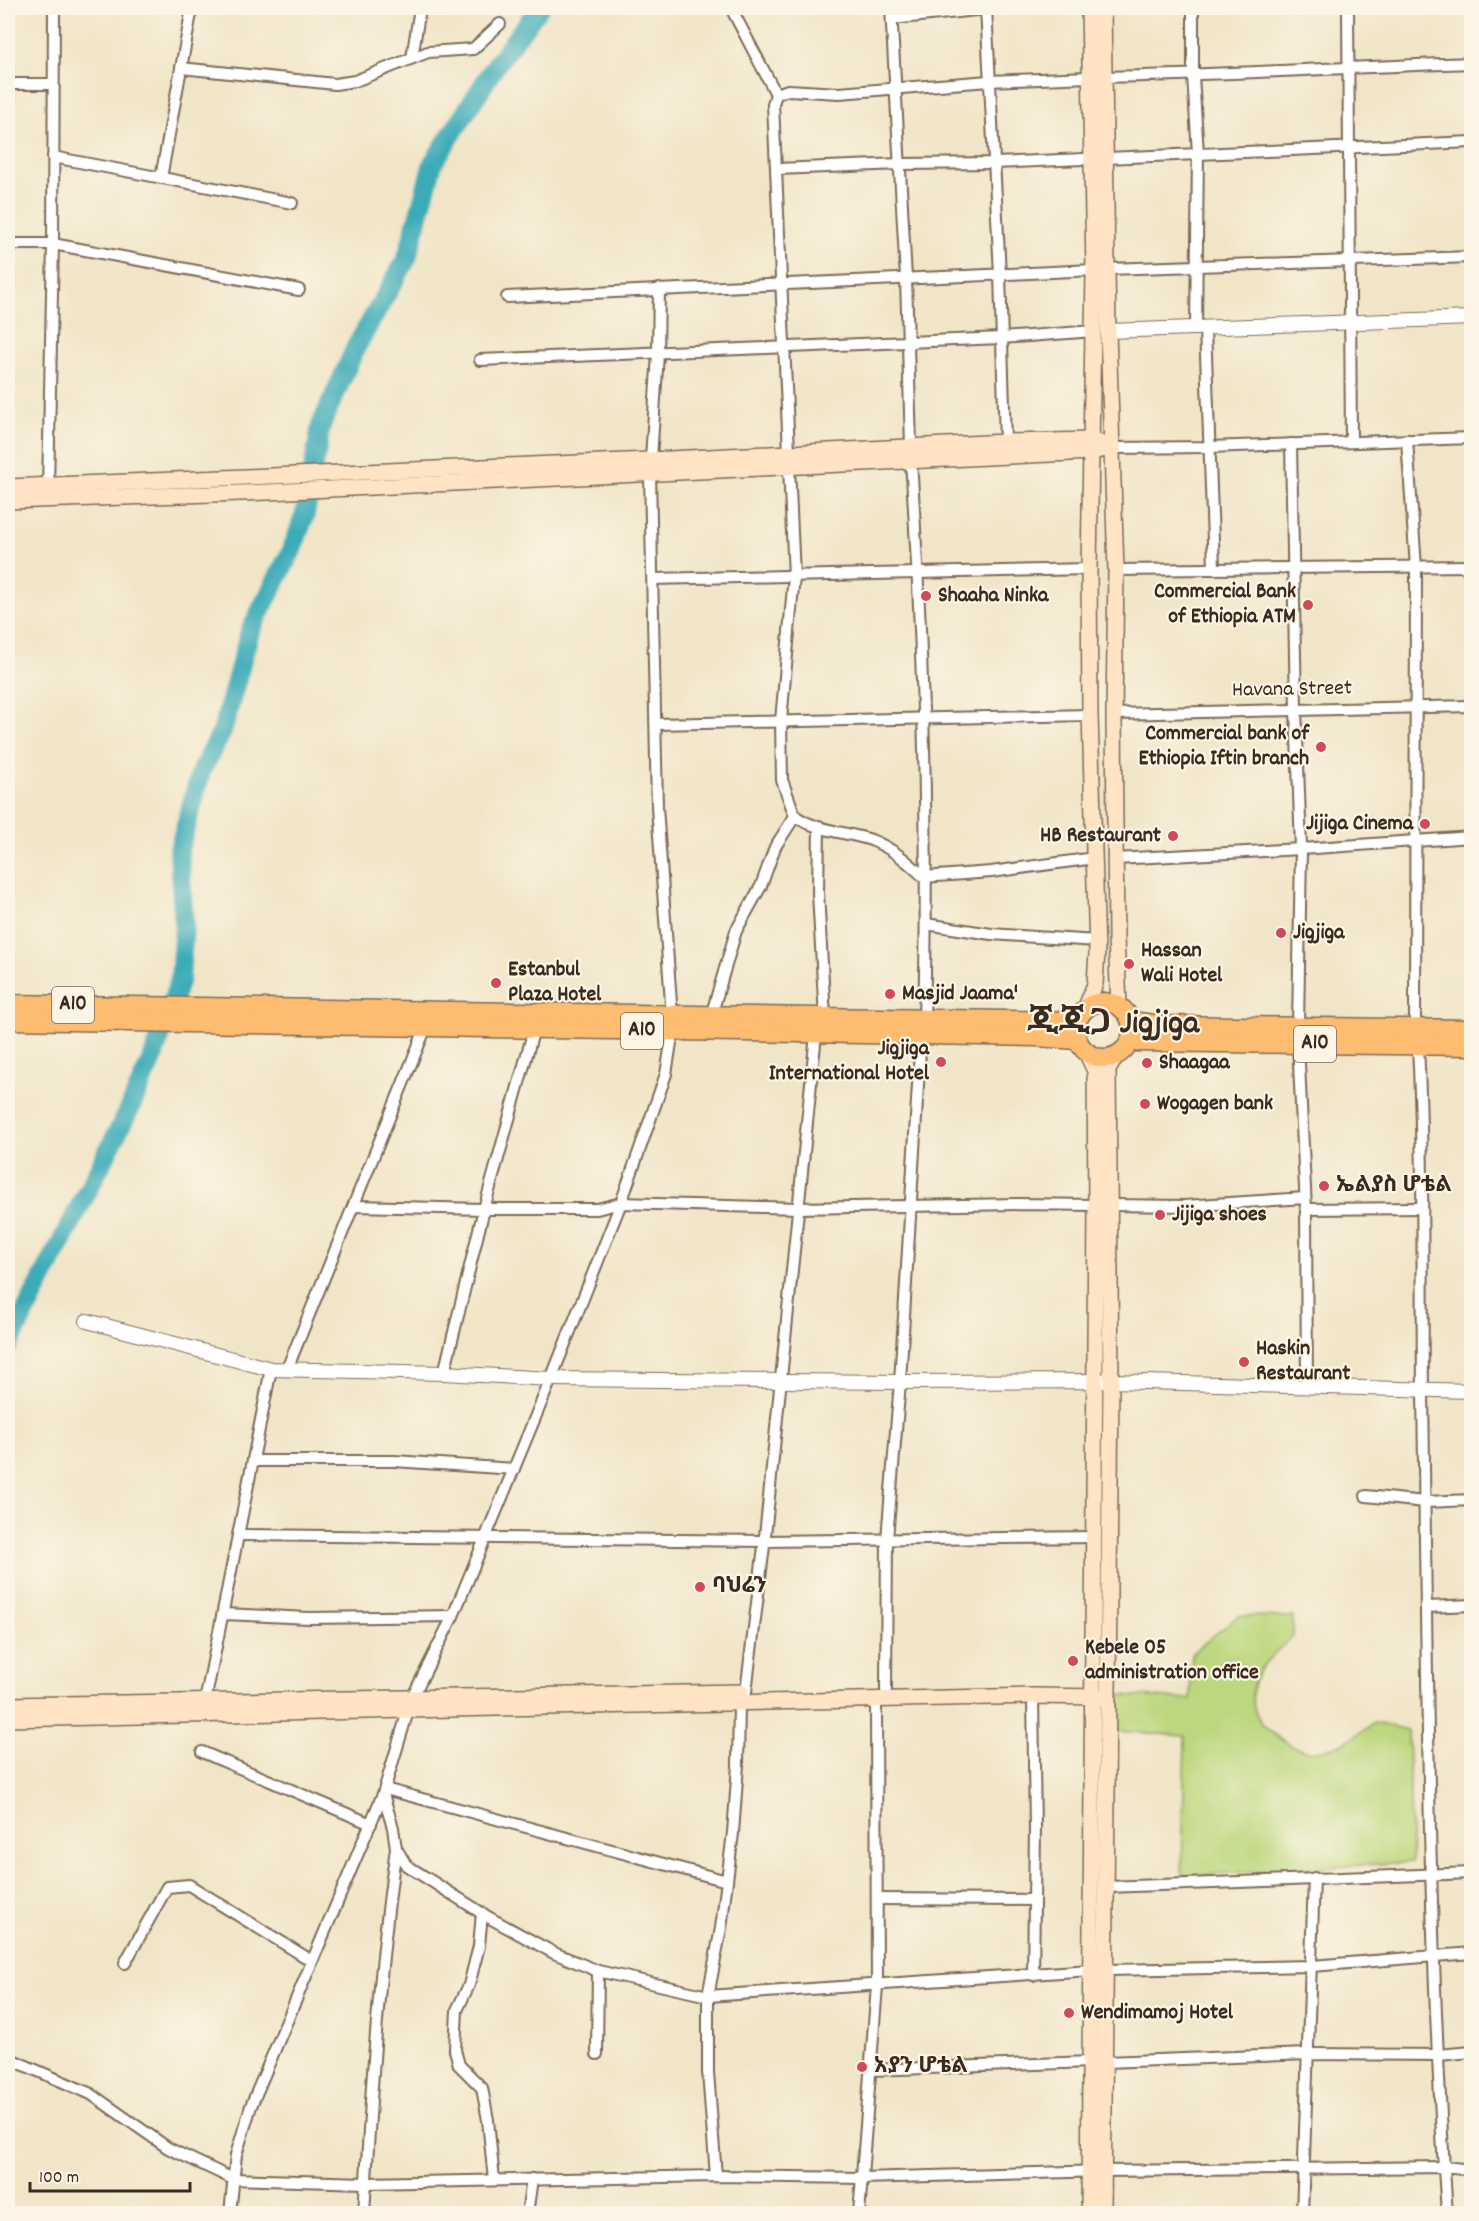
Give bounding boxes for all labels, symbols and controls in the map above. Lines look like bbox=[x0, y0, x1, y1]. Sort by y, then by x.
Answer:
place label: Commercial Bank of Ethiopia ATM bbox=[1154, 577, 1296, 633]
place label: Shaaha Ninka bbox=[938, 581, 1049, 612]
marker: Shaaha Ninka bbox=[919, 589, 933, 603]
marker: Commercial Bank of Ethiopia ATM bbox=[1301, 598, 1315, 612]
street label: Havana Street bbox=[1232, 673, 1352, 707]
place label: Commercial bank of Ethiopia Iftin branch bbox=[1138, 719, 1310, 775]
marker: Commercial bank of Ethiopia Iftin branch bbox=[1314, 740, 1328, 754]
place label: Jijiga Cinema bbox=[1306, 809, 1414, 840]
marker: Jijiga Cinema bbox=[1418, 817, 1432, 831]
place label: HB Restaurant bbox=[1040, 821, 1162, 852]
marker: HB Restaurant bbox=[1166, 829, 1180, 843]
place label: Jigjiga bbox=[1293, 918, 1345, 949]
marker: Jigjiga bbox=[1274, 926, 1288, 940]
place label: Hassan Wali Hotel bbox=[1141, 936, 1223, 992]
place label: Estanbul Plaza Hotel bbox=[508, 955, 602, 1011]
marker: Hassan Wali Hotel bbox=[1122, 957, 1136, 971]
marker: Estanbul Plaza Hotel bbox=[489, 976, 503, 990]
place label: Masjid Jaama' bbox=[902, 979, 1018, 1010]
road number: A10 bbox=[52, 987, 94, 1023]
marker: Masjid Jaama' bbox=[883, 987, 897, 1001]
district label: ጂጂጋ Jigjiga bbox=[1027, 1001, 1200, 1050]
road number: A10 bbox=[621, 1013, 663, 1049]
road number: A10 bbox=[1294, 1026, 1336, 1062]
place label: Jigjiga International Hotel bbox=[769, 1034, 930, 1090]
place label: Shaagaa bbox=[1159, 1048, 1230, 1079]
marker: Jigjiga International Hotel bbox=[934, 1055, 948, 1069]
marker: Shaagaa bbox=[1140, 1056, 1154, 1070]
place label: Wogagen bank bbox=[1157, 1089, 1273, 1120]
marker: Wogagen bank bbox=[1138, 1097, 1152, 1111]
place label: ኤልያስ ሆቴል bbox=[1336, 1171, 1452, 1202]
marker: ኤልያስ ሆቴል bbox=[1317, 1179, 1331, 1193]
place label: Jijiga shoes bbox=[1172, 1200, 1267, 1231]
marker: Jijiga shoes bbox=[1153, 1208, 1167, 1222]
place label: Haskin Restaurant bbox=[1256, 1334, 1351, 1390]
marker: Haskin Restaurant bbox=[1237, 1355, 1251, 1369]
place label: ባህሬን bbox=[712, 1572, 767, 1603]
marker: ባህሬን bbox=[693, 1580, 707, 1594]
place label: Kebele 05 administration office bbox=[1085, 1633, 1259, 1689]
marker: Kebele 05 administration office bbox=[1066, 1654, 1080, 1668]
place label: Wendimamoj Hotel bbox=[1081, 1998, 1234, 2029]
marker: Wendimamoj Hotel bbox=[1062, 2006, 1076, 2020]
place label: አያን ሆቴል bbox=[874, 2052, 968, 2083]
marker: አያን ሆቴል bbox=[855, 2060, 869, 2074]
scale bar bbox=[30, 2155, 190, 2193]
text: 100 m bbox=[39, 2166, 79, 2191]

